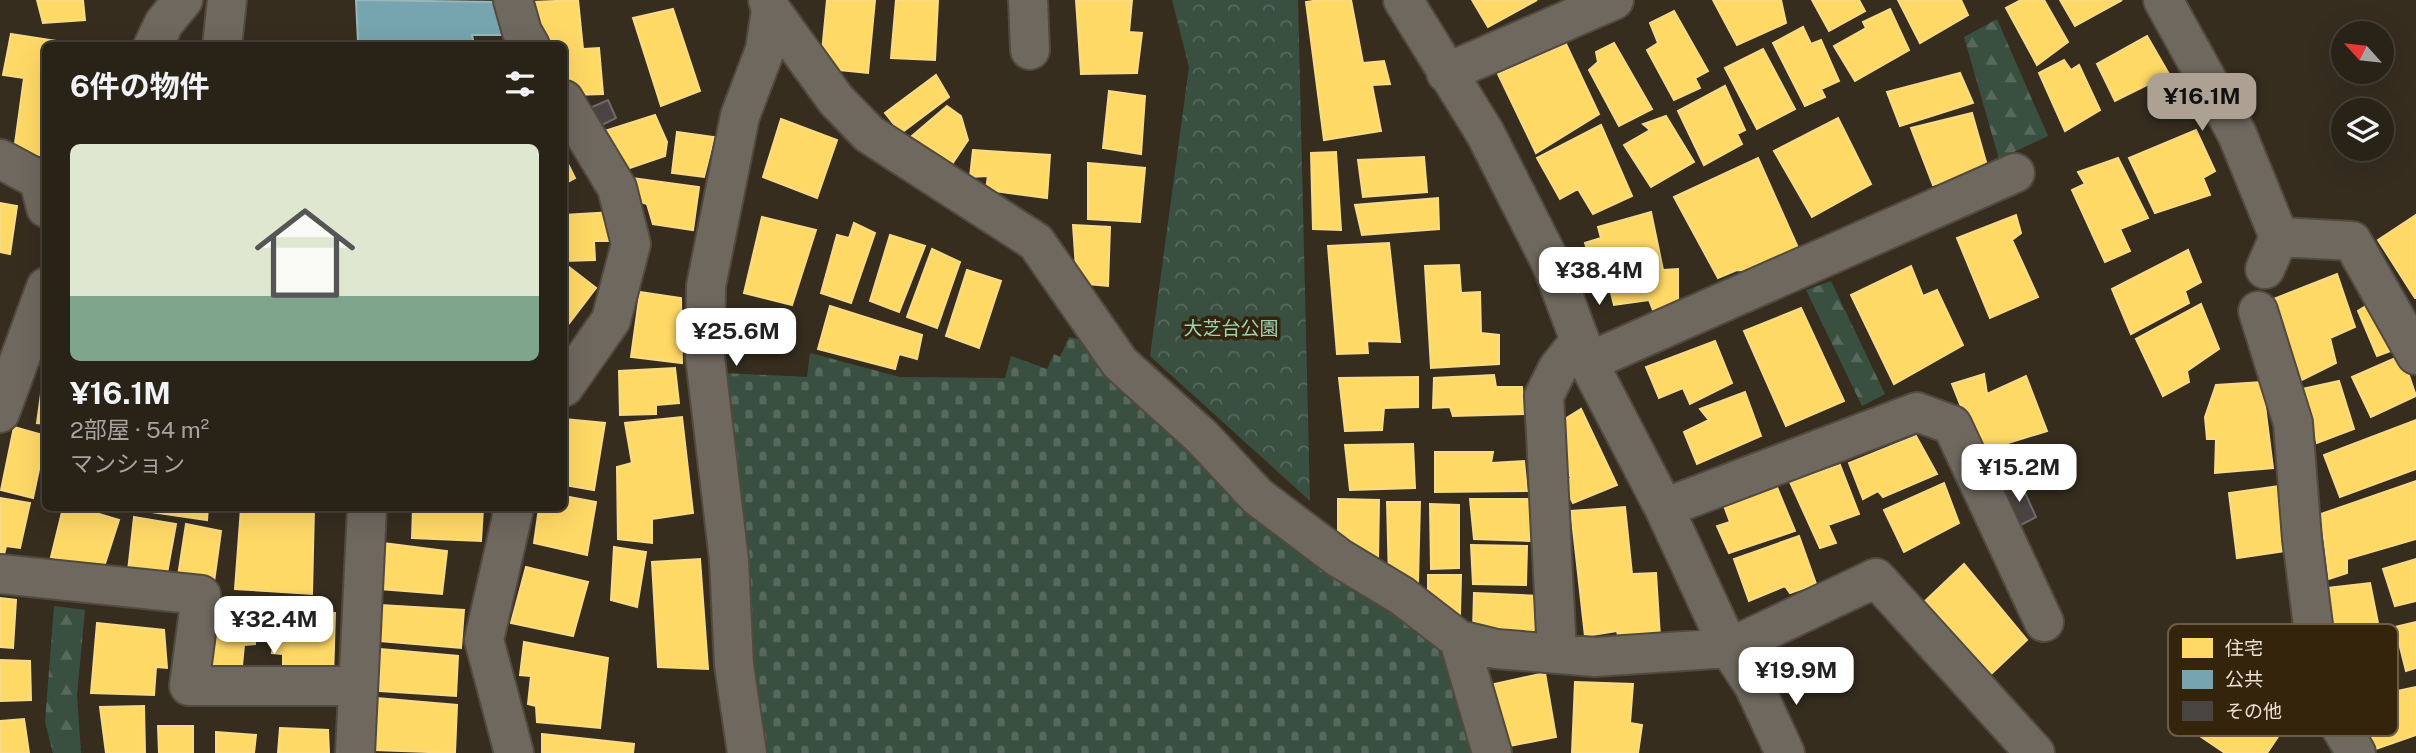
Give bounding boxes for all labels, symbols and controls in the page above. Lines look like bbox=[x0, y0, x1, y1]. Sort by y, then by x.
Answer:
north arrow bbox=[2331, 21, 2394, 84]
map controls bbox=[2331, 21, 2394, 161]
icon: filters bbox=[501, 65, 539, 103]
text: 6件の物件 bbox=[70, 68, 210, 104]
pin: ¥16.1M bbox=[2145, 74, 2259, 133]
text: ¥16.1M bbox=[2163, 82, 2241, 109]
button: layers bbox=[2331, 98, 2394, 161]
icon: home bbox=[242, 190, 368, 316]
pin: ¥38.4M bbox=[1542, 247, 1656, 307]
text: ¥38.4M bbox=[1555, 256, 1643, 283]
pin: ¥25.6M bbox=[679, 308, 793, 368]
text: ¥25.6M bbox=[692, 317, 780, 344]
park label: 大芝台公園 bbox=[1183, 317, 1279, 339]
text: ¥16.1M bbox=[70, 375, 171, 411]
text: 2部屋 · 54 m² bbox=[70, 416, 209, 443]
pin: ¥15.2M bbox=[1962, 444, 2076, 504]
text: マンション bbox=[70, 450, 185, 477]
text: ¥15.2M bbox=[1978, 453, 2060, 480]
pin: ¥32.4M bbox=[217, 596, 331, 656]
text: ¥32.4M bbox=[230, 605, 318, 632]
legend bbox=[2168, 624, 2398, 736]
text: 住宅 bbox=[2225, 637, 2263, 659]
pin: ¥19.9M bbox=[1739, 648, 1853, 707]
text: ¥19.9M bbox=[1755, 656, 1837, 683]
text: 公共 bbox=[2225, 668, 2263, 690]
text: その他 bbox=[2225, 700, 2282, 722]

